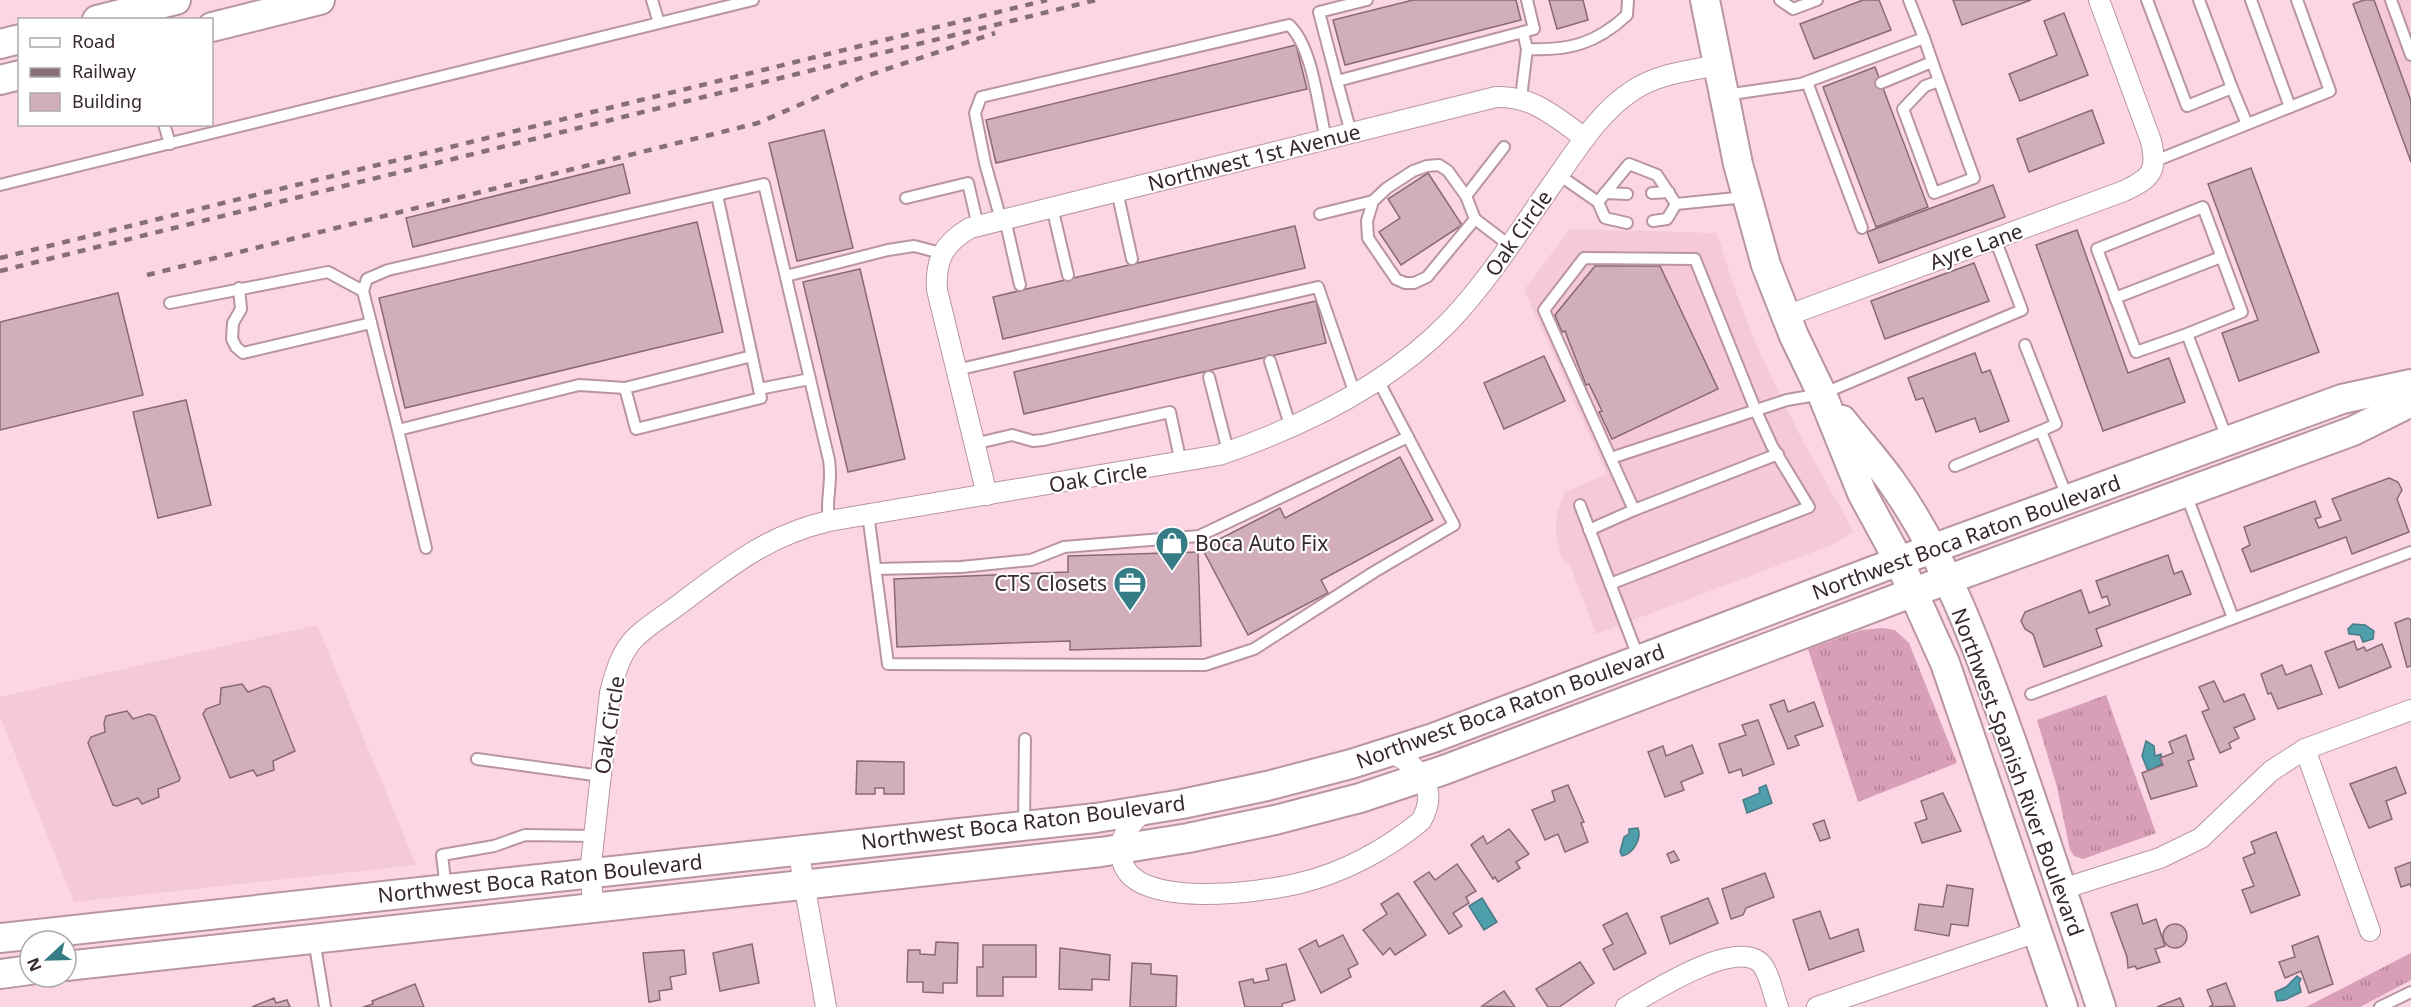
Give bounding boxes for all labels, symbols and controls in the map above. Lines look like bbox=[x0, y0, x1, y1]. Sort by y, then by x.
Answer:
legend bbox=[18, 18, 213, 126]
text: Road bbox=[72, 29, 115, 53]
text: Railway bbox=[72, 59, 137, 83]
text: Building bbox=[72, 89, 142, 113]
street label: Northwest 1st Avenue bbox=[1145, 117, 1363, 197]
street label: Oak Circle bbox=[1478, 184, 1558, 282]
street label: Ayre Lane bbox=[1925, 216, 2027, 276]
street label: Oak Circle bbox=[1047, 455, 1149, 499]
street label: Northwest Boca Raton Boulevard bbox=[1808, 468, 2124, 606]
shop icon: Boca Auto Fix bbox=[1154, 525, 1190, 572]
place label: Boca Auto Fix bbox=[1195, 529, 1328, 557]
office icon: CTS Closets bbox=[1112, 565, 1148, 612]
place label: CTS Closets bbox=[994, 569, 1107, 597]
street label: Northwest Spanish River Boulevard bbox=[1945, 604, 2091, 940]
street label: Northwest Boca Raton Boulevard bbox=[1352, 637, 1668, 775]
street label: Oak Circle bbox=[587, 674, 631, 776]
street label: Northwest Boca Raton Boulevard bbox=[859, 788, 1187, 856]
street label: Northwest Boca Raton Boulevard bbox=[376, 847, 704, 909]
north arrow bbox=[18, 929, 78, 989]
text: N bbox=[21, 954, 47, 975]

